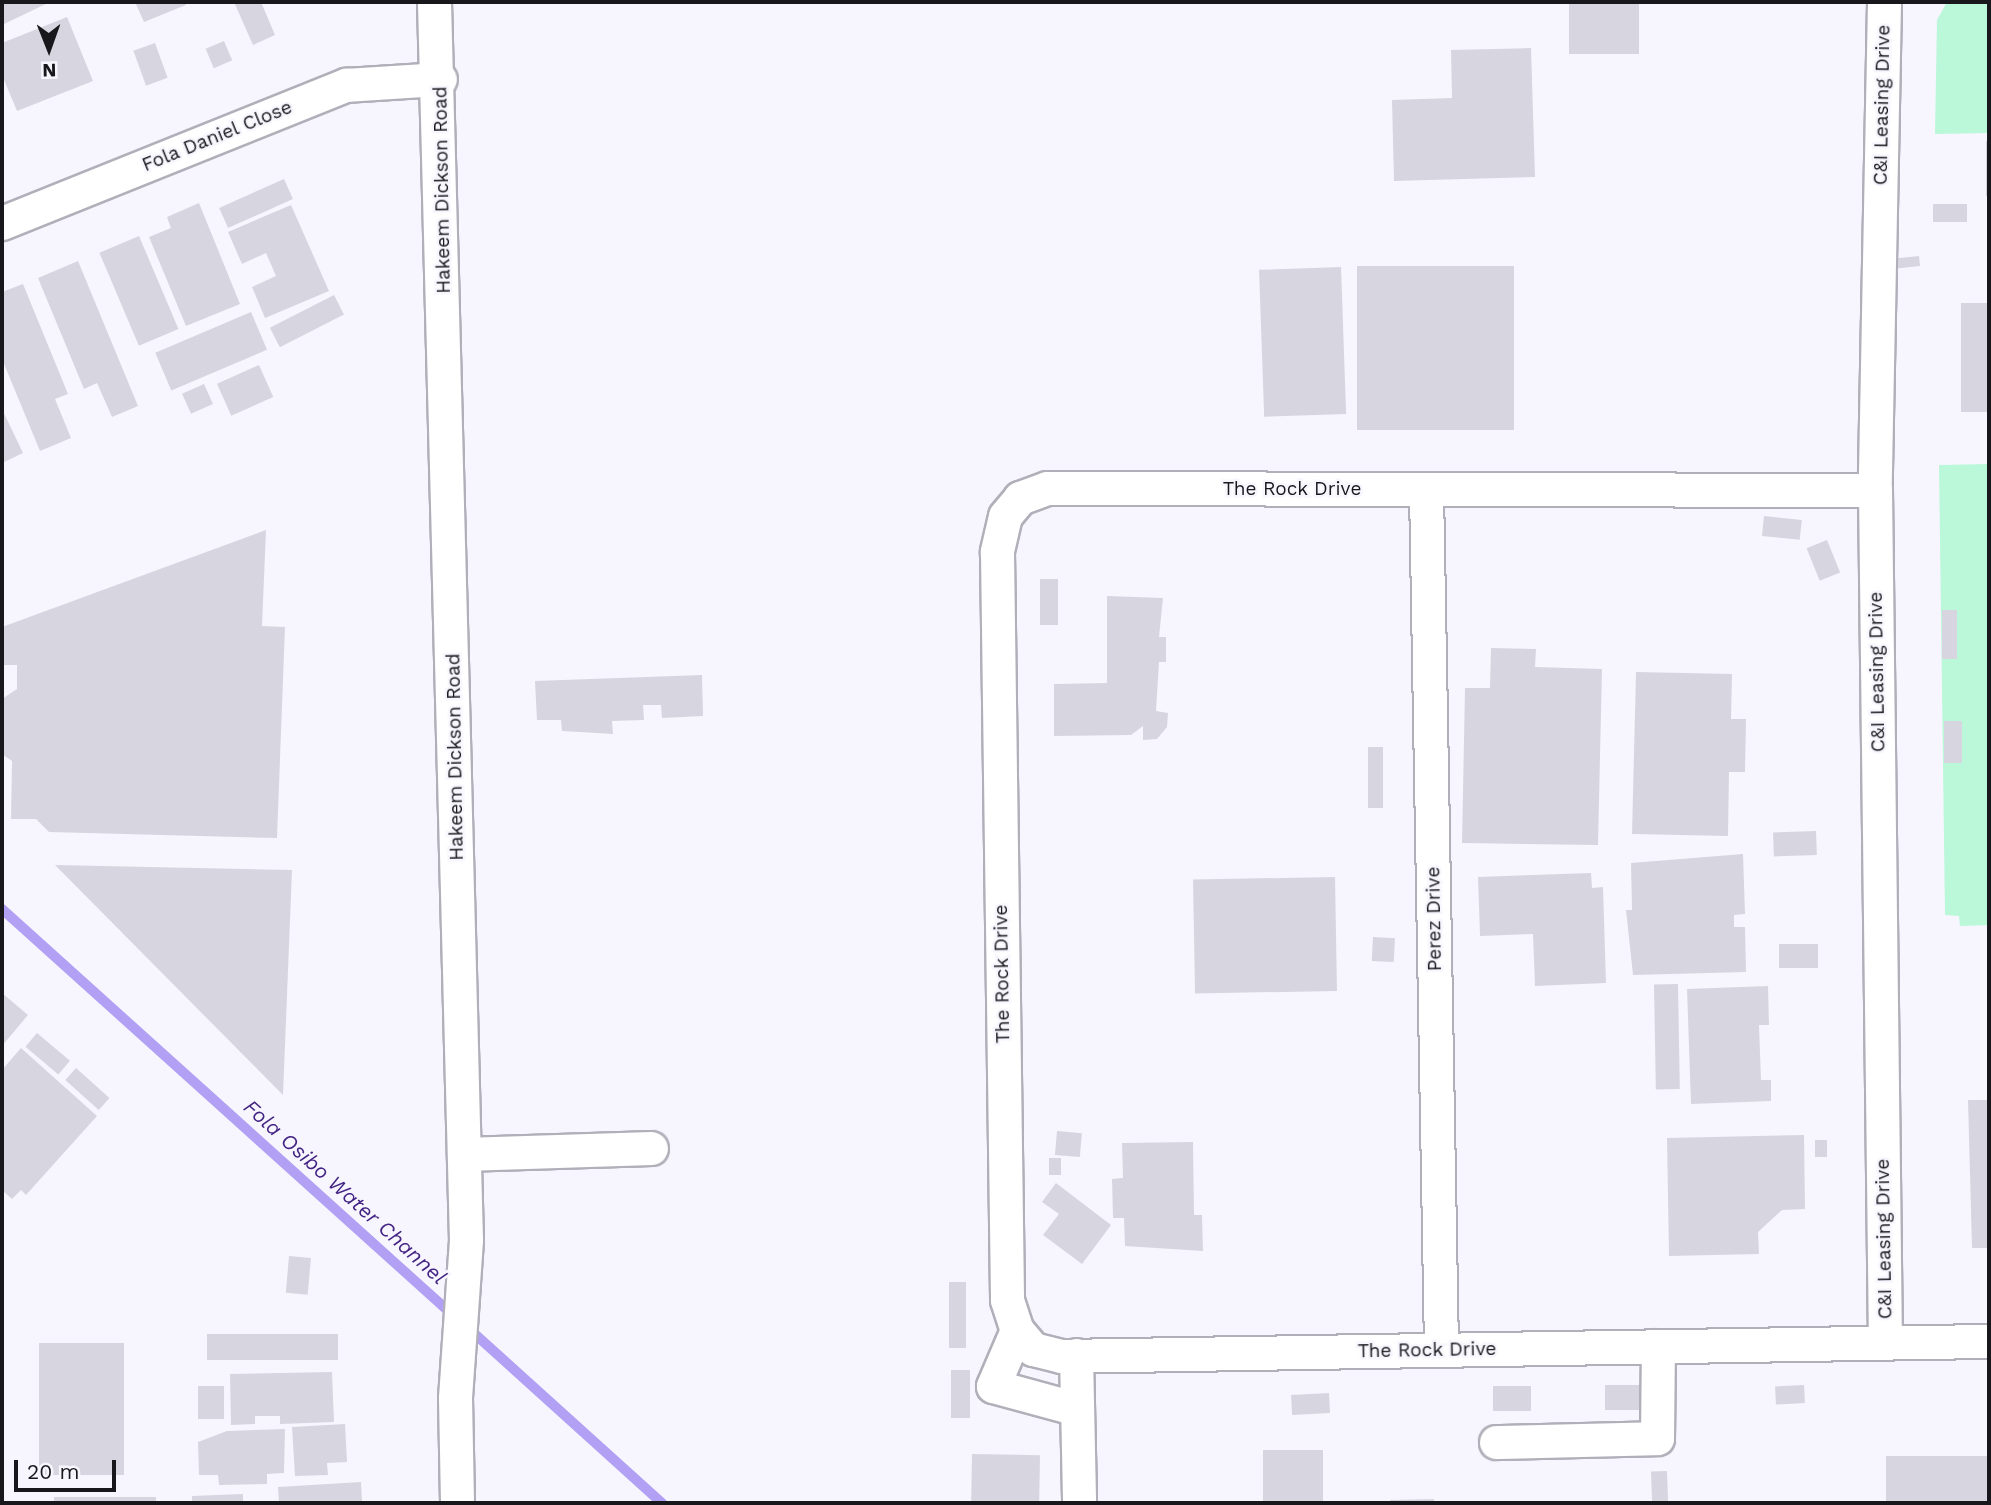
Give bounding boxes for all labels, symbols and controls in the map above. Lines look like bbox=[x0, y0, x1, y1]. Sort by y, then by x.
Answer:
north arrow bbox=[14, 14, 84, 84]
street label: C&I Leasing Drive bbox=[1869, 25, 1895, 185]
text: N bbox=[42, 59, 57, 82]
street label: Hakeem Dickson Road bbox=[429, 86, 455, 294]
street label: Fola Daniel Close bbox=[138, 95, 296, 177]
street label: The Rock Drive bbox=[1222, 478, 1362, 500]
street label: C&I Leasing Drive bbox=[1864, 592, 1890, 752]
street label: Hakeem Dickson Road bbox=[442, 653, 468, 861]
street label: Perez Drive bbox=[1422, 866, 1446, 972]
street label: The Rock Drive bbox=[989, 904, 1015, 1044]
water label: Fola Osibo Water Channel bbox=[238, 1094, 452, 1290]
street label: C&I Leasing Drive bbox=[1871, 1159, 1897, 1319]
street label: The Rock Drive bbox=[1357, 1337, 1497, 1363]
scale bar bbox=[18, 1446, 119, 1490]
text: 20 m bbox=[27, 1459, 79, 1484]

